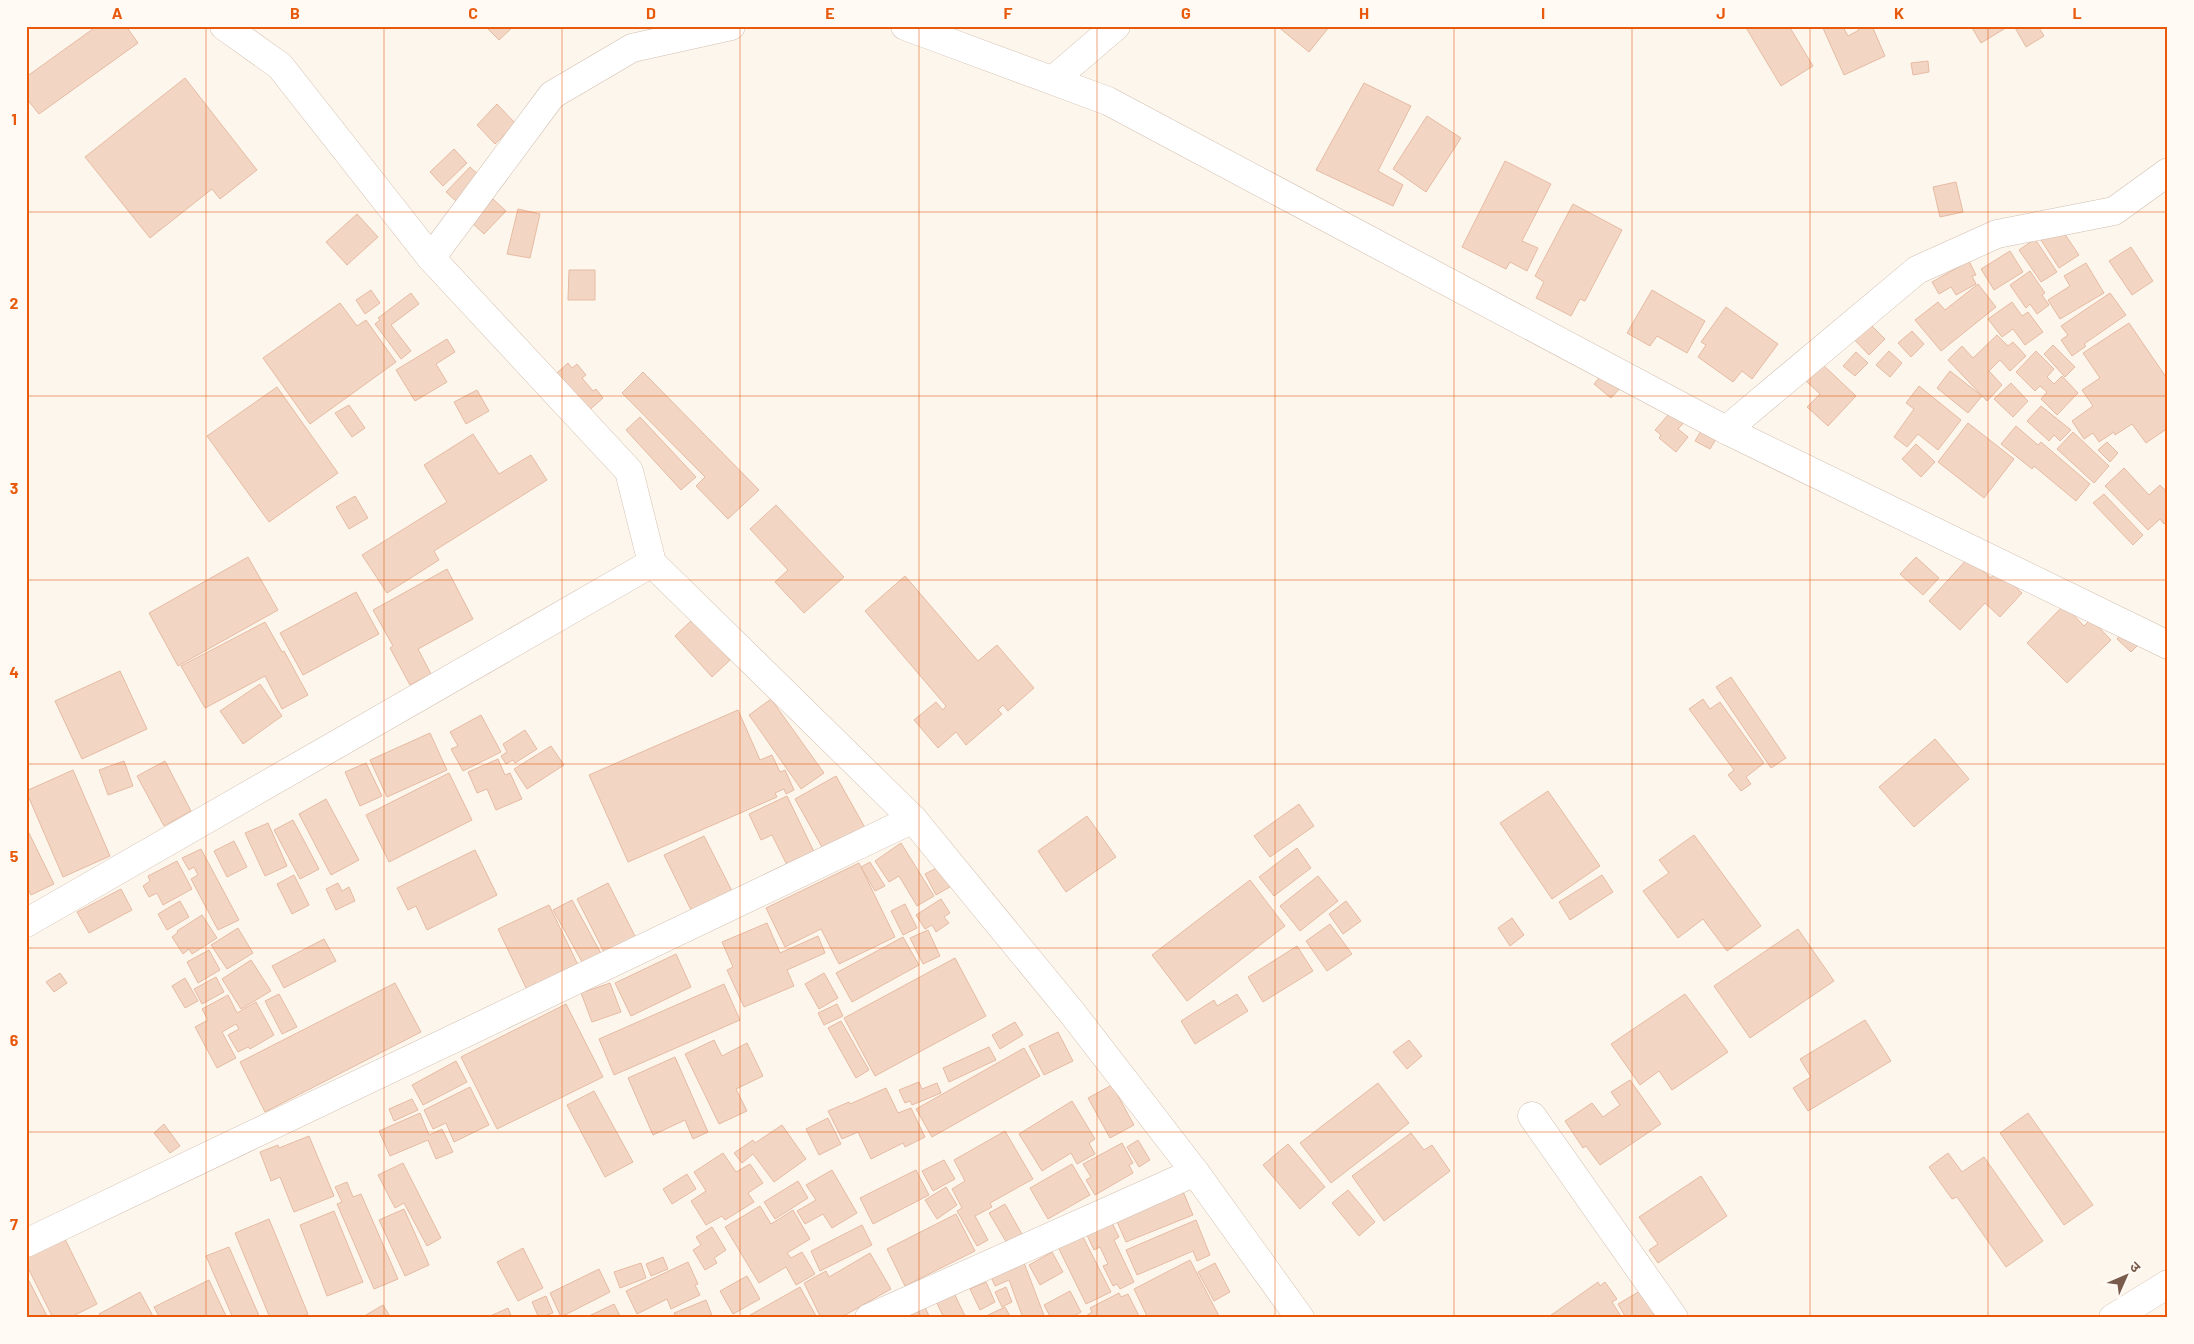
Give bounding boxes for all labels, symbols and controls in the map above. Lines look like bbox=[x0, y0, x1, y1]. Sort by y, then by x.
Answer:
text: A bbox=[112, 3, 123, 22]
text: B bbox=[290, 3, 300, 22]
text: C bbox=[468, 3, 478, 22]
text: D bbox=[646, 3, 656, 22]
text: E bbox=[825, 3, 835, 22]
text: F bbox=[1004, 3, 1013, 22]
text: G bbox=[1181, 3, 1191, 22]
text: H bbox=[1359, 3, 1369, 22]
text: I bbox=[1541, 3, 1545, 22]
text: J bbox=[1716, 3, 1726, 22]
text: K bbox=[1894, 3, 1904, 22]
text: L bbox=[2072, 3, 2082, 22]
text: 1 bbox=[11, 109, 17, 128]
text: 2 bbox=[10, 293, 19, 312]
text: 3 bbox=[10, 478, 18, 497]
text: 4 bbox=[9, 662, 19, 681]
text: 5 bbox=[10, 846, 19, 865]
text: 6 bbox=[10, 1030, 19, 1049]
text: 7 bbox=[10, 1214, 18, 1233]
north arrow bbox=[2102, 1252, 2152, 1302]
text: उ bbox=[2127, 1258, 2145, 1276]

